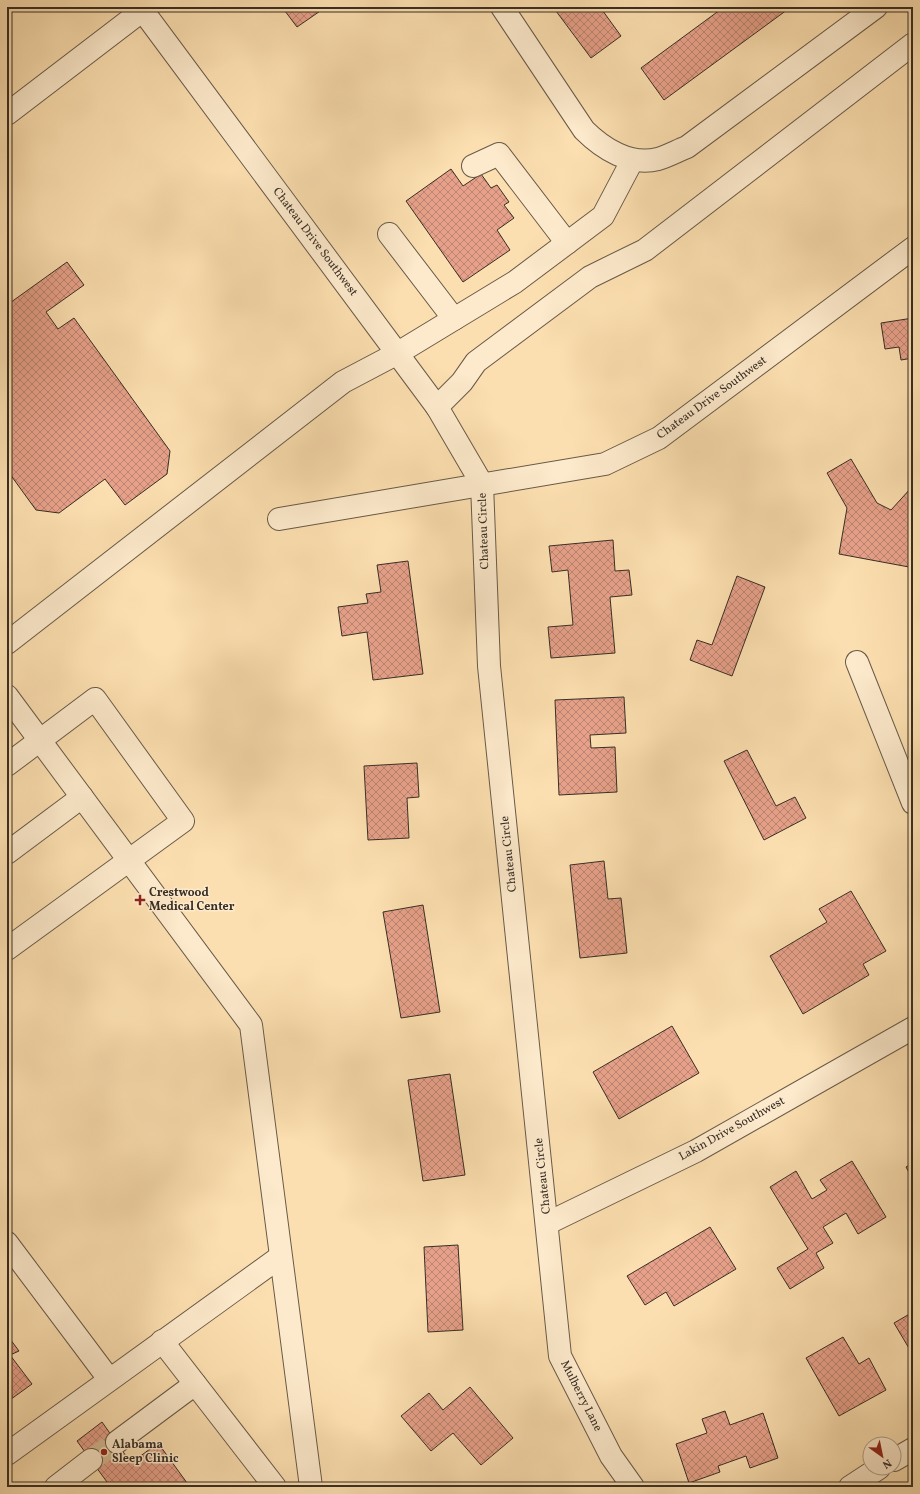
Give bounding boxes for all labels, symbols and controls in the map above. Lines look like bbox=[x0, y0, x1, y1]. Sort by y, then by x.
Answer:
street label: Chateau Drive Southwest bbox=[269, 184, 361, 300]
street label: Chateau Drive Southwest bbox=[654, 353, 770, 443]
street label: Chateau Circle bbox=[475, 492, 493, 570]
street label: Chateau Circle bbox=[497, 815, 521, 893]
place label: Crestwood Medical Center bbox=[149, 885, 235, 915]
marker: Crestwood Medical Center bbox=[134, 894, 146, 906]
street label: Lakin Drive Southwest bbox=[676, 1093, 788, 1165]
street label: Chateau Circle bbox=[531, 1137, 555, 1215]
street label: Mulberry Lane bbox=[556, 1358, 606, 1435]
north arrow bbox=[862, 1436, 902, 1476]
place label: Alabama Sleep Clinic bbox=[112, 1437, 179, 1467]
marker: Alabama Sleep Clinic bbox=[99, 1447, 109, 1457]
text: N bbox=[879, 1455, 894, 1472]

